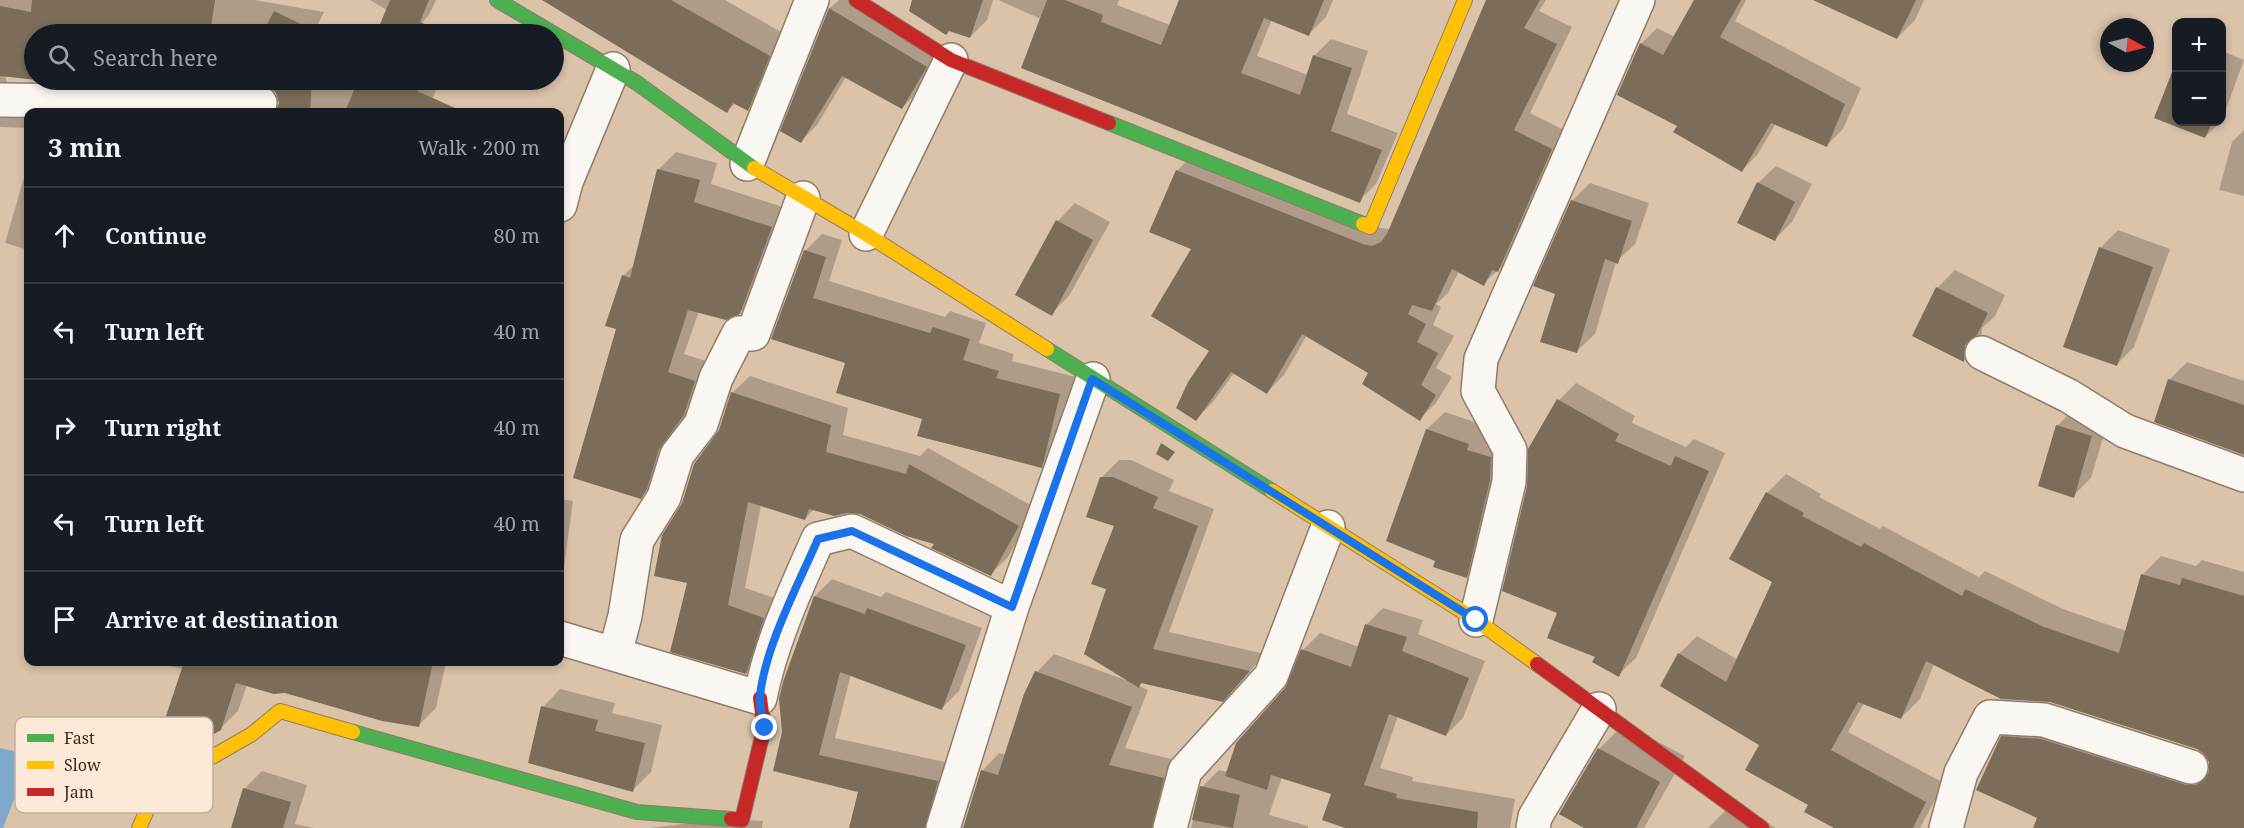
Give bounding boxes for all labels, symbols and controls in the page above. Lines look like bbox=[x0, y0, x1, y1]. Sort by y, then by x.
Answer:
north arrow bbox=[2100, 18, 2154, 72]
map controls bbox=[2172, 18, 2226, 126]
button: + bbox=[2172, 18, 2226, 72]
search box bbox=[24, 24, 564, 90]
icon: search bbox=[45, 41, 78, 74]
text: Search here bbox=[93, 42, 218, 72]
button: − bbox=[2172, 72, 2226, 126]
text: 3 min bbox=[48, 129, 122, 165]
text: Walk · 200 m bbox=[418, 134, 540, 161]
icon: ahead bbox=[48, 219, 81, 252]
text: Continue bbox=[105, 220, 207, 250]
text: 80 m bbox=[494, 222, 540, 249]
icon: left bbox=[48, 315, 81, 348]
text: Turn left bbox=[105, 316, 204, 346]
text: 40 m bbox=[494, 318, 540, 345]
icon: right bbox=[48, 411, 81, 444]
text: Turn right bbox=[105, 412, 221, 442]
text: 40 m bbox=[494, 414, 540, 441]
icon: left bbox=[48, 507, 81, 540]
text: Turn left bbox=[105, 508, 204, 538]
text: 40 m bbox=[494, 510, 540, 537]
icon: arrive bbox=[48, 603, 81, 636]
text: Arrive at destination bbox=[105, 604, 339, 634]
route start bbox=[1462, 606, 1488, 632]
route end bbox=[751, 714, 777, 740]
legend bbox=[15, 717, 213, 813]
text: Fast bbox=[64, 727, 95, 749]
text: Slow bbox=[64, 754, 101, 776]
text: Jam bbox=[63, 781, 94, 803]

